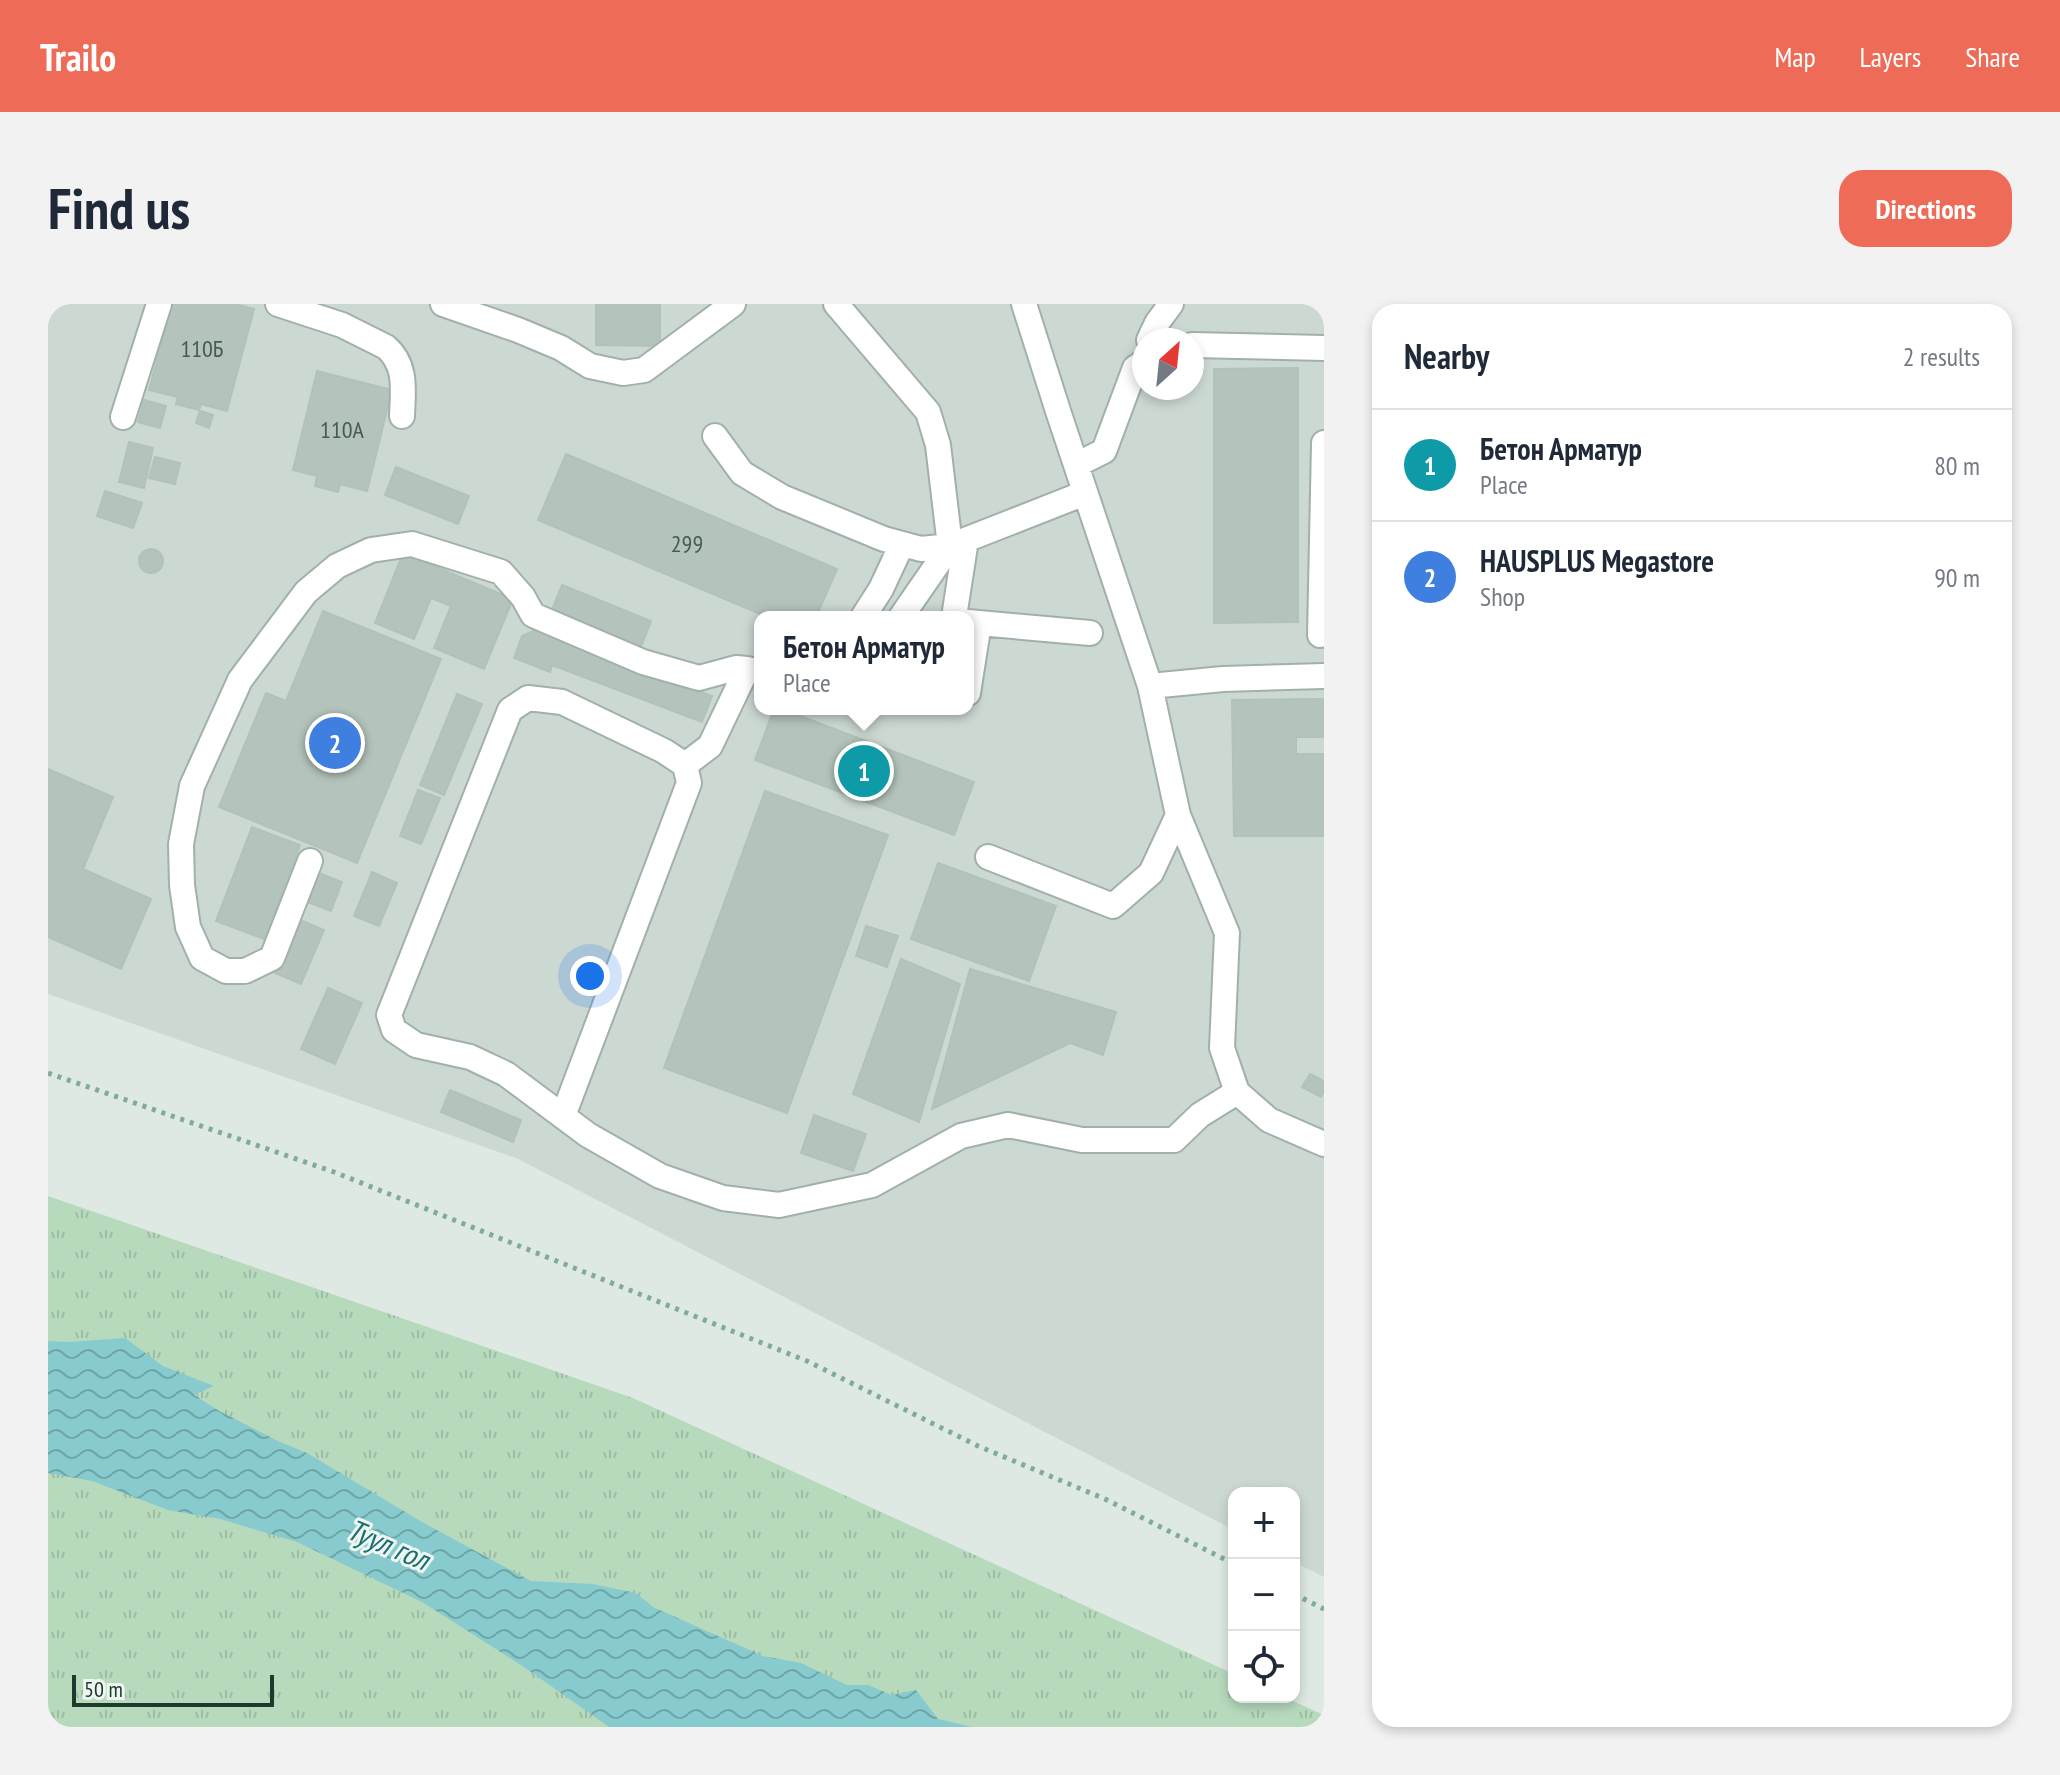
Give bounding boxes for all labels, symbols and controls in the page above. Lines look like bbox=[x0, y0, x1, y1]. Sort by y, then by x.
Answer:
text: Trailo bbox=[40, 32, 116, 81]
text: Map bbox=[1774, 38, 1816, 75]
text: Layers bbox=[1860, 38, 1921, 75]
text: Share bbox=[1965, 38, 2020, 75]
button: Directions bbox=[1839, 170, 2012, 247]
text: Find us bbox=[48, 172, 190, 244]
north arrow bbox=[1132, 328, 1204, 400]
house number: 110Б bbox=[180, 333, 224, 364]
text: Nearby bbox=[1404, 334, 1489, 378]
text: 2 results bbox=[1903, 340, 1980, 373]
house number: 110А bbox=[320, 414, 365, 445]
text: Бетон Арматур bbox=[1480, 429, 1642, 468]
text: 1 bbox=[1424, 449, 1436, 482]
text: 80 m bbox=[1934, 449, 1980, 482]
text: Place bbox=[1480, 468, 1528, 501]
house number: 299 bbox=[671, 528, 703, 559]
text: HAUSPLUS Megastore bbox=[1480, 541, 1714, 580]
text: 2 bbox=[1424, 561, 1436, 594]
text: 90 m bbox=[1934, 561, 1980, 594]
text: Shop bbox=[1480, 580, 1525, 613]
popup bbox=[754, 611, 974, 715]
text: Бетон Арматур bbox=[783, 627, 945, 666]
text: Place bbox=[783, 666, 831, 699]
pin: 2 bbox=[309, 713, 361, 773]
pin: 1 bbox=[838, 741, 890, 801]
your location bbox=[570, 956, 610, 996]
map controls bbox=[1228, 1487, 1300, 1703]
button: + bbox=[1228, 1487, 1300, 1559]
water label: Туул гол bbox=[342, 1509, 438, 1579]
button: − bbox=[1228, 1559, 1300, 1631]
button: locate bbox=[1228, 1631, 1300, 1703]
scale bar bbox=[72, 1671, 274, 1707]
text: 50 m bbox=[84, 1675, 123, 1703]

